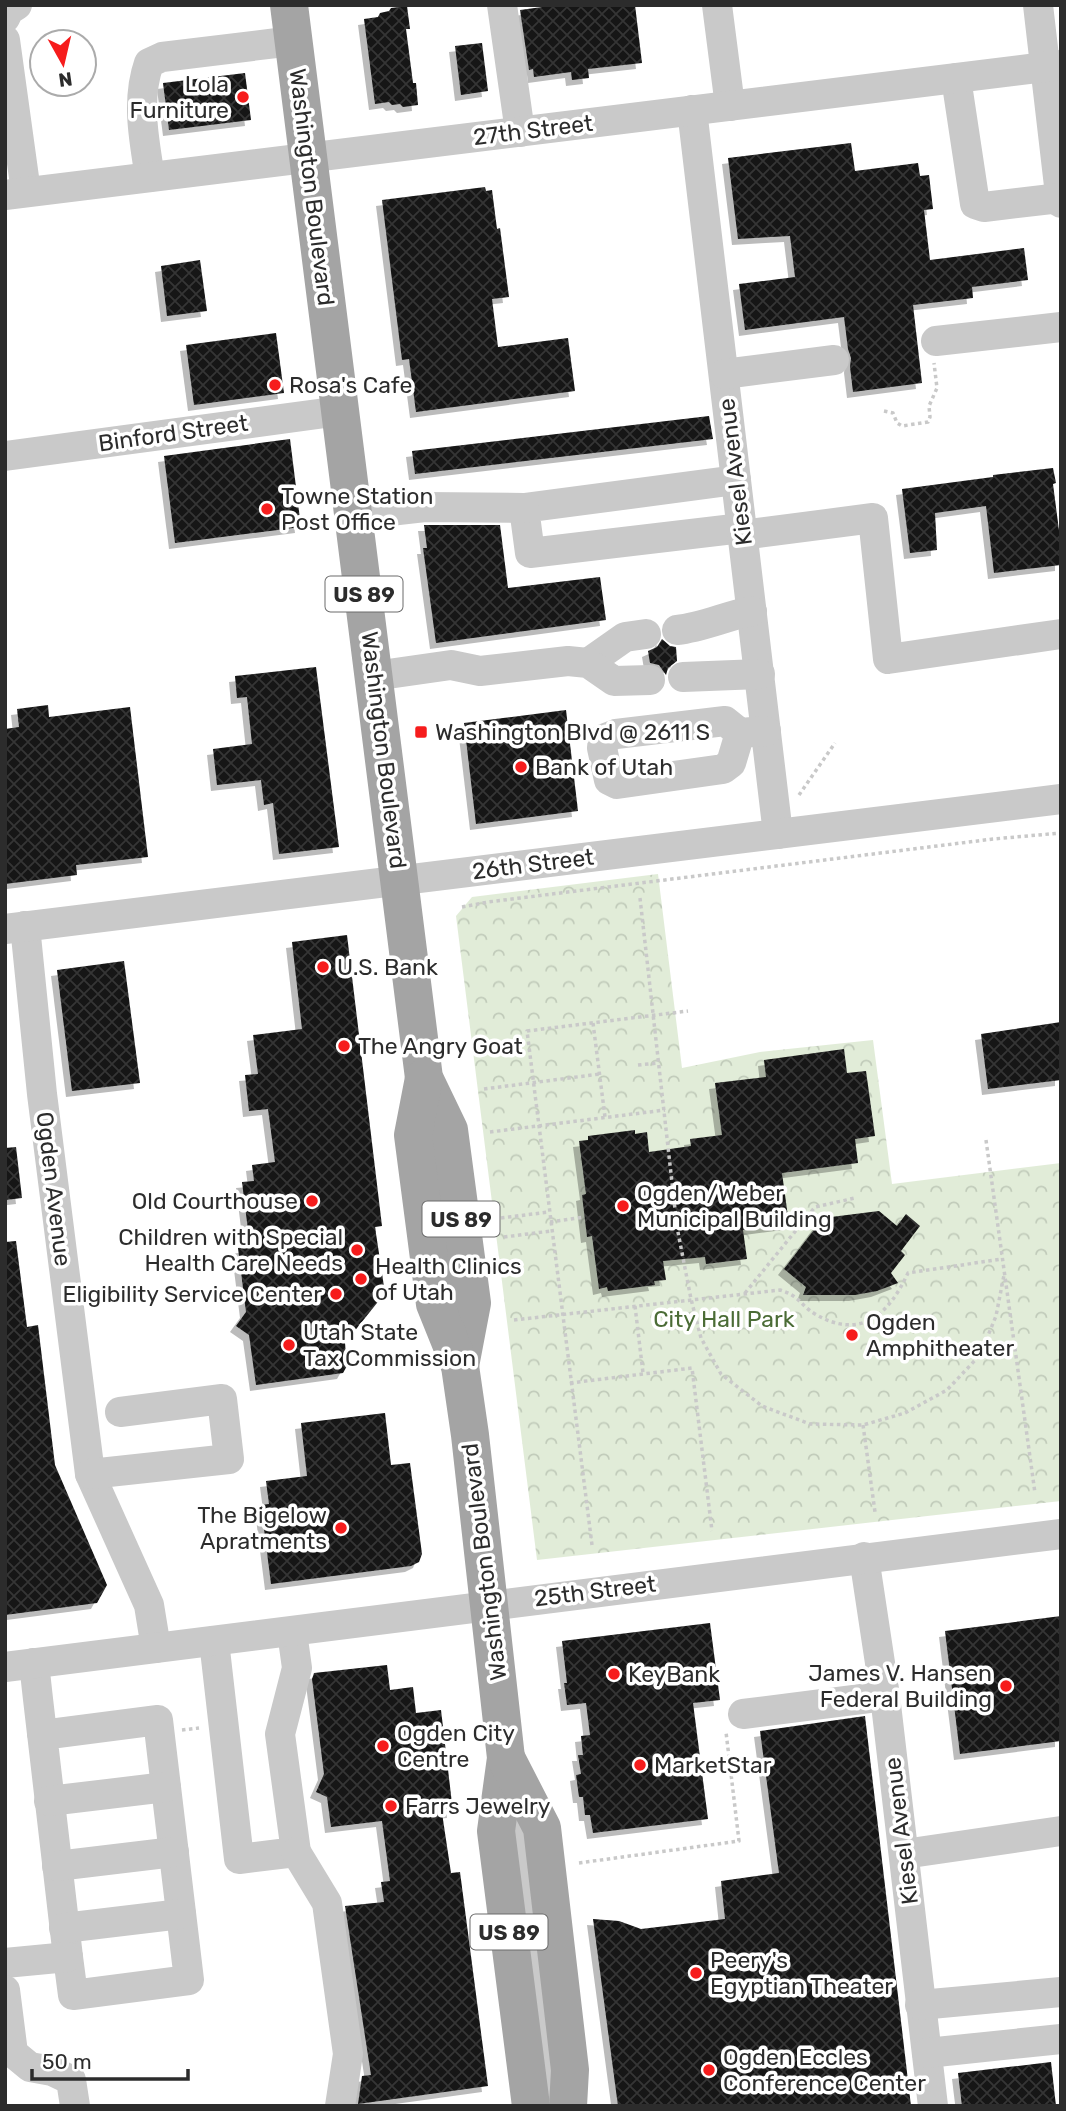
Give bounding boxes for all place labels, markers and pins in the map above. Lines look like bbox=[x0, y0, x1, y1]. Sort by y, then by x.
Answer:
place label: Lola Furniture bbox=[129, 70, 229, 124]
marker: Lola Furniture bbox=[235, 89, 251, 105]
place label: Rosa's Cafe bbox=[289, 371, 412, 399]
marker: Rosa's Cafe bbox=[267, 377, 283, 393]
place label: Towne Station Post Office bbox=[281, 482, 433, 536]
marker: Towne Station Post Office bbox=[259, 501, 275, 517]
place label: Washington Blvd @ 2611 S bbox=[435, 718, 710, 746]
marker: Washington Blvd @ 2611 S bbox=[413, 724, 429, 740]
place label: Bank of Utah bbox=[535, 753, 673, 781]
marker: Bank of Utah bbox=[513, 759, 529, 775]
place label: U.S. Bank bbox=[337, 953, 438, 981]
marker: U.S. Bank bbox=[315, 959, 331, 975]
place label: The Angry Goat bbox=[358, 1032, 523, 1060]
marker: The Angry Goat bbox=[336, 1038, 352, 1054]
place label: Ogden/Weber Municipal Building bbox=[637, 1179, 832, 1233]
place label: Old Courthouse bbox=[132, 1187, 298, 1215]
marker: Old Courthouse bbox=[304, 1193, 320, 1209]
marker: Ogden/Weber Municipal Building bbox=[615, 1198, 631, 1214]
place label: Children with Special Health Care Needs bbox=[118, 1223, 343, 1277]
marker: Children with Special Health Care Needs bbox=[349, 1242, 365, 1258]
place label: Health Clinics of Utah bbox=[375, 1252, 522, 1306]
marker: Health Clinics of Utah bbox=[353, 1271, 369, 1287]
place label: Eligibility Service Center bbox=[62, 1280, 322, 1308]
marker: Eligibility Service Center bbox=[328, 1286, 344, 1302]
place label: Ogden Amphitheater bbox=[866, 1308, 1014, 1362]
place label: Utah State Tax Commission bbox=[303, 1318, 476, 1372]
marker: Ogden Amphitheater bbox=[844, 1327, 860, 1343]
marker: Utah State Tax Commission bbox=[281, 1337, 297, 1353]
place label: The Bigelow Apratments bbox=[197, 1501, 327, 1555]
marker: The Bigelow Apratments bbox=[333, 1520, 349, 1536]
place label: James V. Hansen Federal Building bbox=[808, 1659, 992, 1713]
place label: KeyBank bbox=[628, 1660, 720, 1688]
marker: KeyBank bbox=[606, 1666, 622, 1682]
marker: James V. Hansen Federal Building bbox=[998, 1678, 1014, 1694]
place label: Ogden City Centre bbox=[397, 1719, 515, 1773]
marker: Ogden City Centre bbox=[375, 1738, 391, 1754]
place label: MarketStar bbox=[654, 1751, 772, 1779]
marker: MarketStar bbox=[632, 1757, 648, 1773]
place label: Farrs Jewelry bbox=[405, 1792, 551, 1820]
marker: Farrs Jewelry bbox=[383, 1798, 399, 1814]
place label: Peery's Egyptian Theater bbox=[710, 1946, 893, 2000]
marker: Peery's Egyptian Theater bbox=[688, 1965, 704, 1981]
place label: Ogden Eccles Conference Center bbox=[723, 2043, 926, 2097]
marker: Ogden Eccles Conference Center bbox=[701, 2062, 717, 2078]

